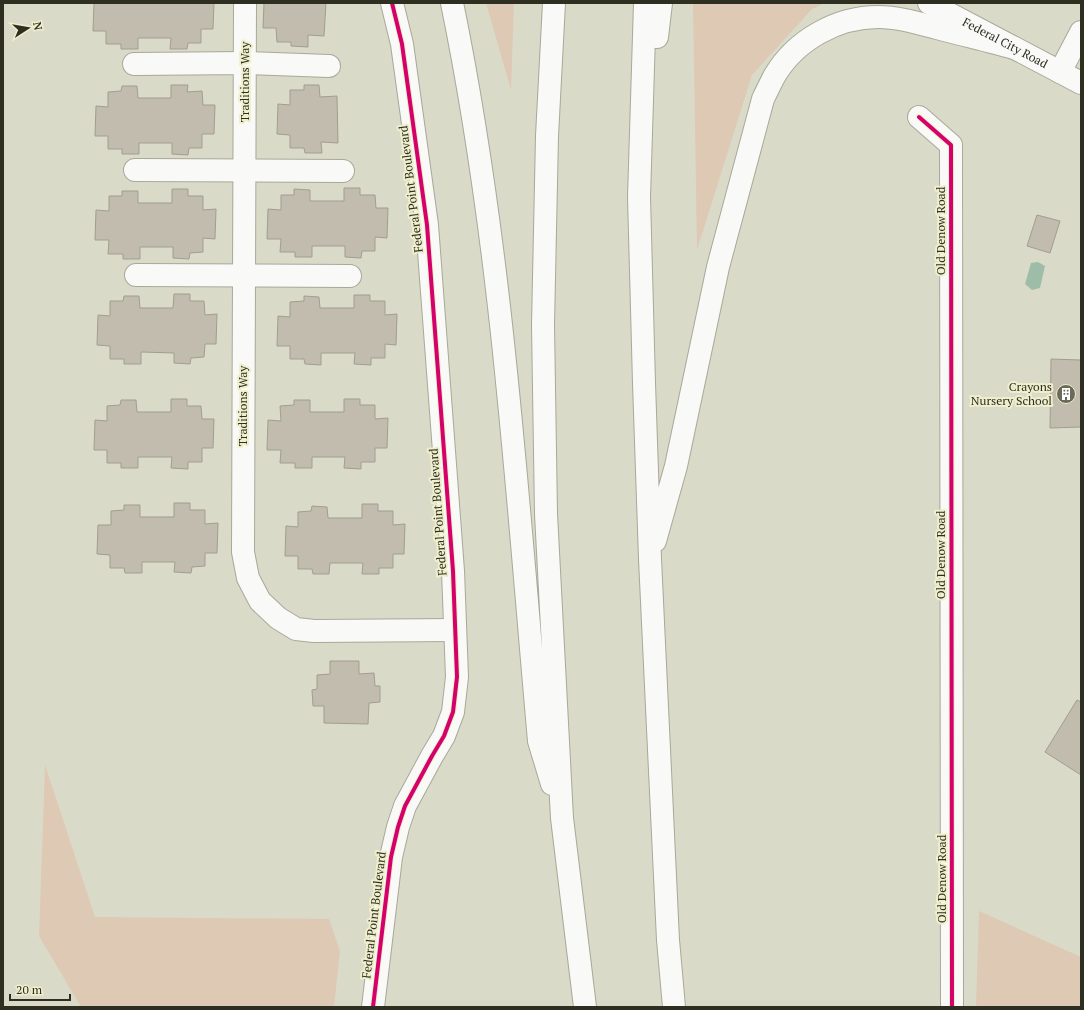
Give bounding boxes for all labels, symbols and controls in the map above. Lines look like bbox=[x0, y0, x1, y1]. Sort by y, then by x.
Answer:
north arrow bbox=[8, 8, 48, 48]
street label: Federal City Road bbox=[960, 14, 1051, 71]
text: N bbox=[30, 20, 46, 32]
street label: Traditions Way bbox=[237, 41, 252, 122]
street label: Federal Point Boulevard bbox=[395, 124, 426, 253]
street label: Old Denow Road bbox=[933, 186, 948, 275]
street label: Traditions Way bbox=[235, 365, 250, 446]
place label: Crayons Nursery School bbox=[971, 379, 1052, 408]
building icon: Crayons Nursery School bbox=[1055, 383, 1077, 405]
street label: Federal Point Boulevard bbox=[426, 447, 449, 576]
street label: Old Denow Road bbox=[933, 510, 948, 599]
street label: Old Denow Road bbox=[934, 834, 949, 923]
street label: Federal Point Boulevard bbox=[358, 850, 389, 979]
scale bar bbox=[10, 976, 70, 1002]
text: 20 m bbox=[16, 982, 43, 997]

